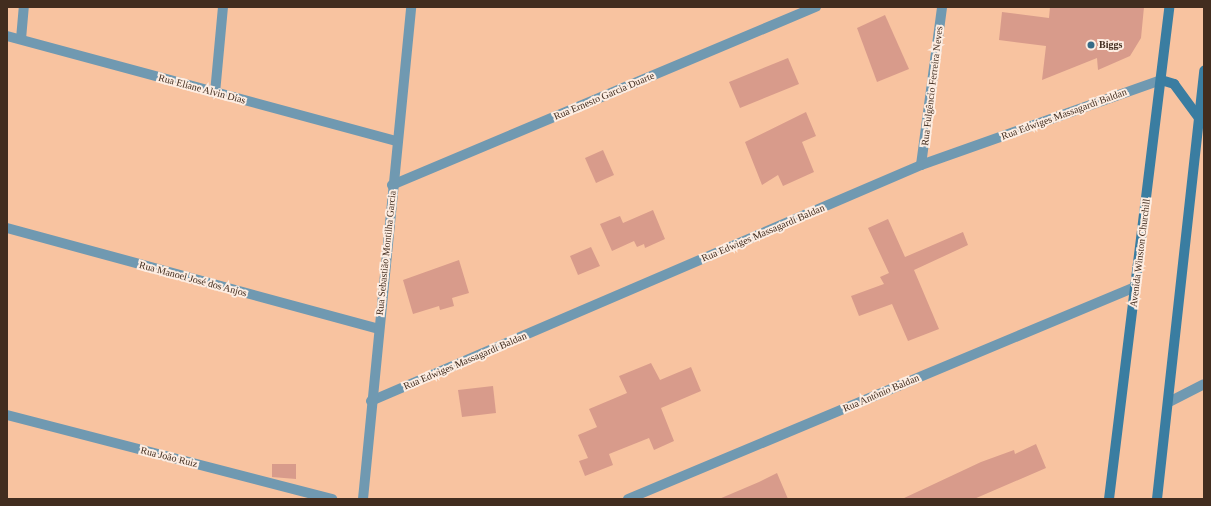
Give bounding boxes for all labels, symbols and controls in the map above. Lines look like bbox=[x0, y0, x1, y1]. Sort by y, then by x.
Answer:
street label: Rua Fulgêncio Ferreira Neves bbox=[919, 26, 945, 146]
place label: Biggs bbox=[1099, 39, 1122, 51]
marker: Biggs bbox=[1086, 40, 1096, 50]
street label: Rua Ernesto Garcia Duarte bbox=[552, 69, 656, 123]
street label: Rua Eliane Alvin Dias bbox=[157, 72, 247, 106]
street label: Rua Edwiges Massagardi Baldan bbox=[1000, 86, 1128, 142]
street label: Rua Sebastião Montilha Garcia bbox=[373, 190, 399, 316]
street label: Avenida Winston Churchill bbox=[1127, 198, 1153, 308]
street label: Rua Edwiges Massagardi Baldan bbox=[700, 202, 826, 264]
street label: Rua Manoel José dos Anjos bbox=[138, 259, 248, 299]
street label: Rua Edwiges Massagardi Baldan bbox=[402, 330, 528, 392]
street label: Rua Antônio Baldan bbox=[841, 371, 921, 415]
street label: Rua João Ruiz bbox=[139, 444, 199, 470]

